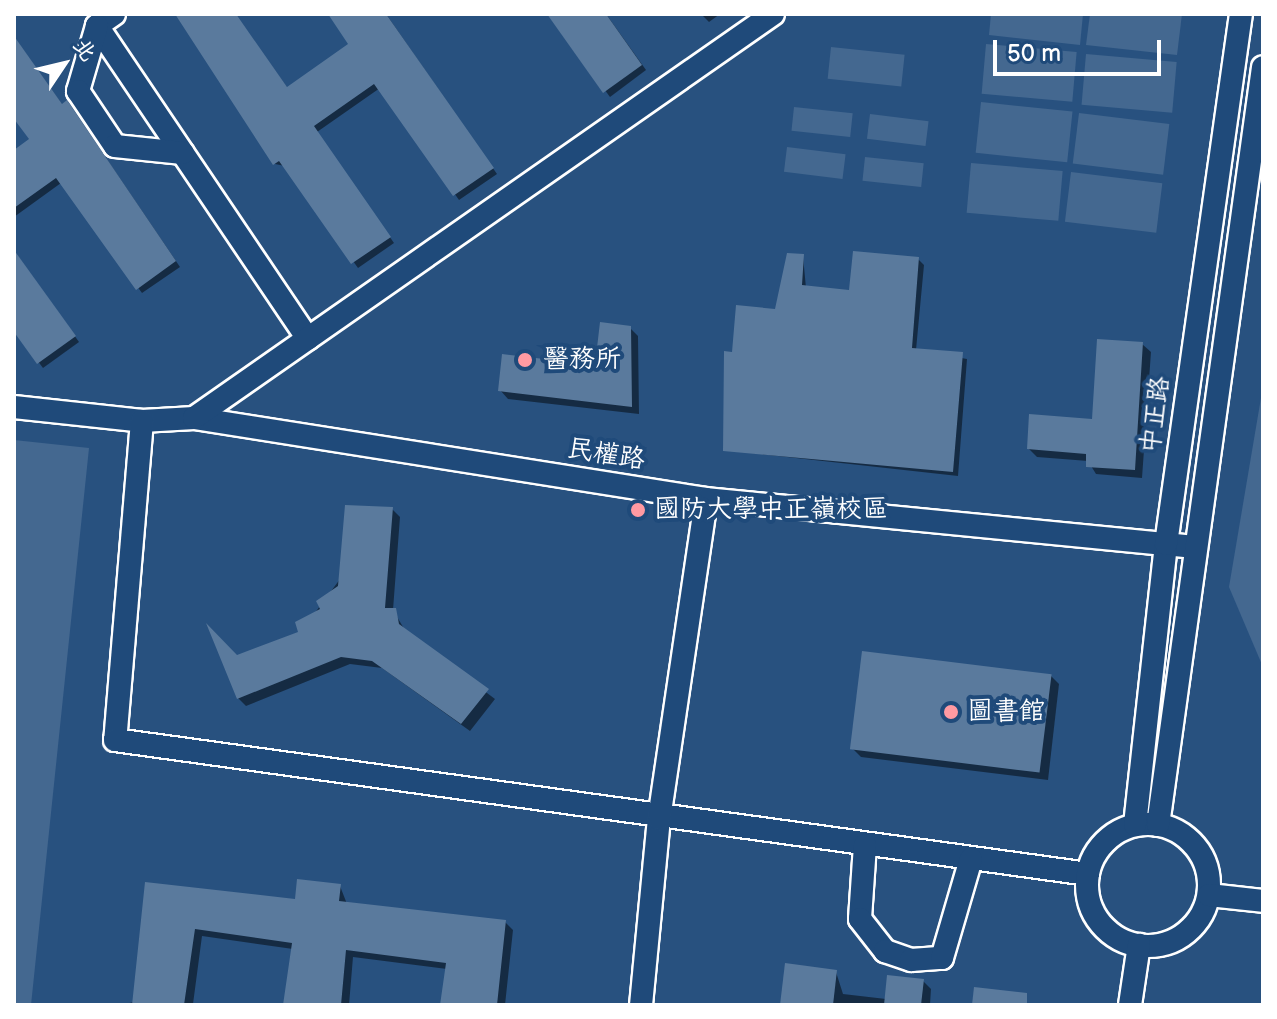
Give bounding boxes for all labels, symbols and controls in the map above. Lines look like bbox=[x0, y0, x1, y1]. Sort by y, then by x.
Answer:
north arrow bbox=[24, 24, 104, 104]
scale bar bbox=[997, 24, 1165, 74]
text: 北 bbox=[67, 33, 101, 67]
text: 50 m bbox=[1007, 39, 1061, 68]
place label: 醫務所 bbox=[543, 344, 621, 376]
marker: 醫務所 bbox=[514, 349, 536, 371]
street label: 中正路 bbox=[1135, 374, 1177, 456]
street label: 民權路 bbox=[565, 433, 647, 477]
place label: 國防大學中正嶺校區 bbox=[654, 494, 888, 526]
marker: 國防大學中正嶺校區 bbox=[629, 501, 647, 519]
place label: 圖書館 bbox=[967, 696, 1045, 728]
marker: 圖書館 bbox=[942, 703, 960, 721]

